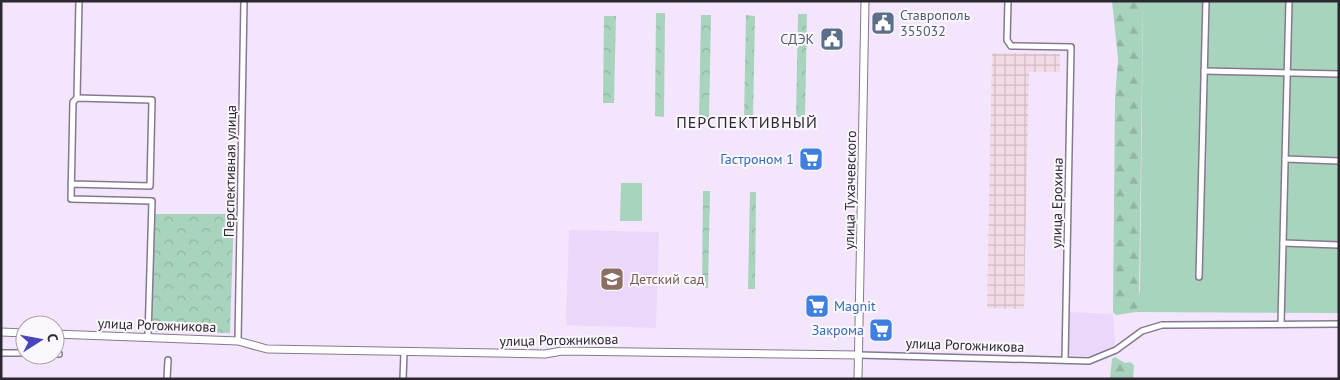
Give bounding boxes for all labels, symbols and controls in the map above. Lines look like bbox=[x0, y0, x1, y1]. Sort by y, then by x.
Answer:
place label: Ставрополь 355032 bbox=[900, 6, 971, 40]
public building icon: Ставрополь 355032 bbox=[870, 10, 896, 36]
public building icon: СДЭК bbox=[819, 26, 845, 52]
place label: СДЭК bbox=[780, 30, 814, 48]
street label: Перспективная улица bbox=[220, 105, 240, 237]
district label: ПЕРСПЕКТИВНЫЙ bbox=[676, 112, 818, 132]
street label: улица Тухачевского bbox=[840, 130, 860, 250]
supermarket icon: Гастроном 1 bbox=[798, 146, 824, 172]
place label: Гастроном 1 bbox=[720, 150, 794, 168]
street label: улица Ерохина bbox=[1047, 157, 1067, 249]
school or university icon: Детский сад bbox=[599, 266, 625, 292]
place label: Детский сад bbox=[630, 270, 705, 288]
supermarket icon: Magnit bbox=[804, 293, 830, 319]
place label: Magnit bbox=[834, 297, 876, 315]
street label: улица Рогожникова bbox=[97, 314, 217, 336]
north arrow bbox=[15, 315, 65, 365]
supermarket icon: Закрома bbox=[868, 317, 894, 343]
place label: Закрома bbox=[812, 321, 864, 339]
street label: улица Рогожникова bbox=[499, 330, 619, 350]
text: С bbox=[43, 332, 62, 343]
street label: улица Рогожникова bbox=[905, 334, 1025, 356]

